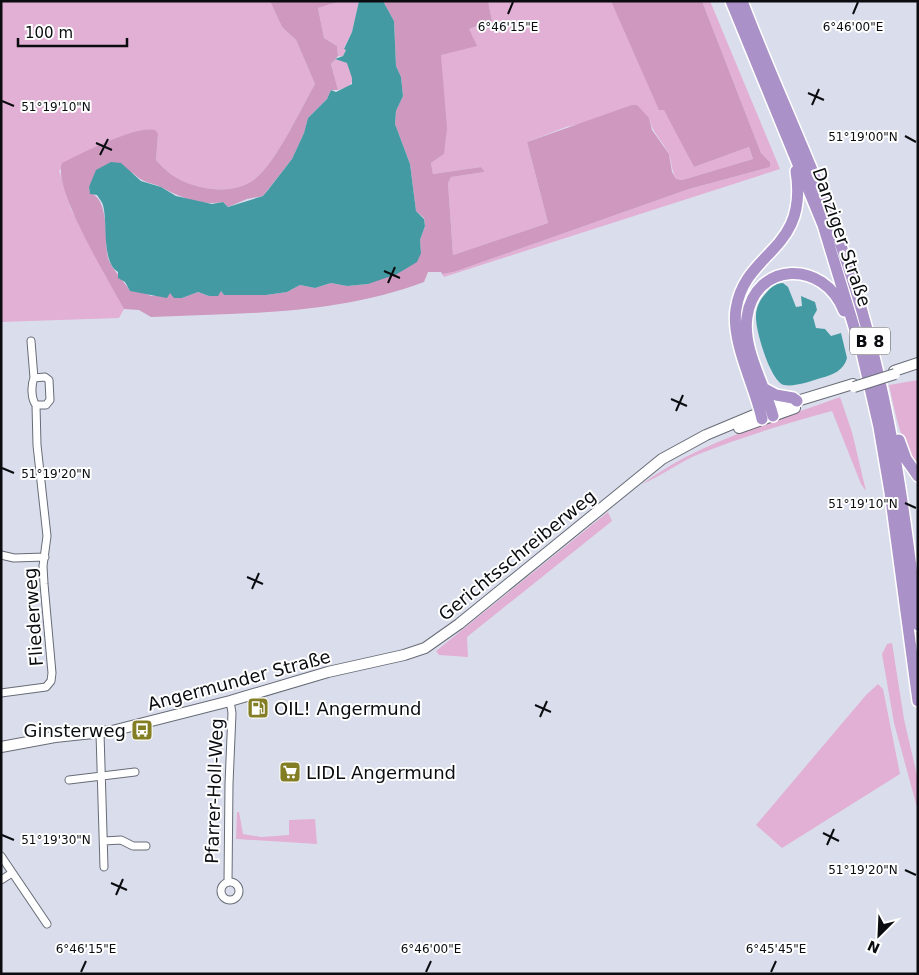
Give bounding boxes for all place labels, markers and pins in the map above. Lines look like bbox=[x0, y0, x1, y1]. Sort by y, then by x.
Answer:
fuel station icon: OIL! Angermund bbox=[246, 696, 270, 720]
place label: OIL! Angermund bbox=[274, 698, 422, 719]
bus stop icon: Ginsterweg bbox=[130, 718, 154, 742]
place label: Ginsterweg bbox=[24, 720, 126, 741]
supermarket icon: LIDL Angermund bbox=[278, 760, 302, 784]
place label: LIDL Angermund bbox=[306, 762, 456, 783]

